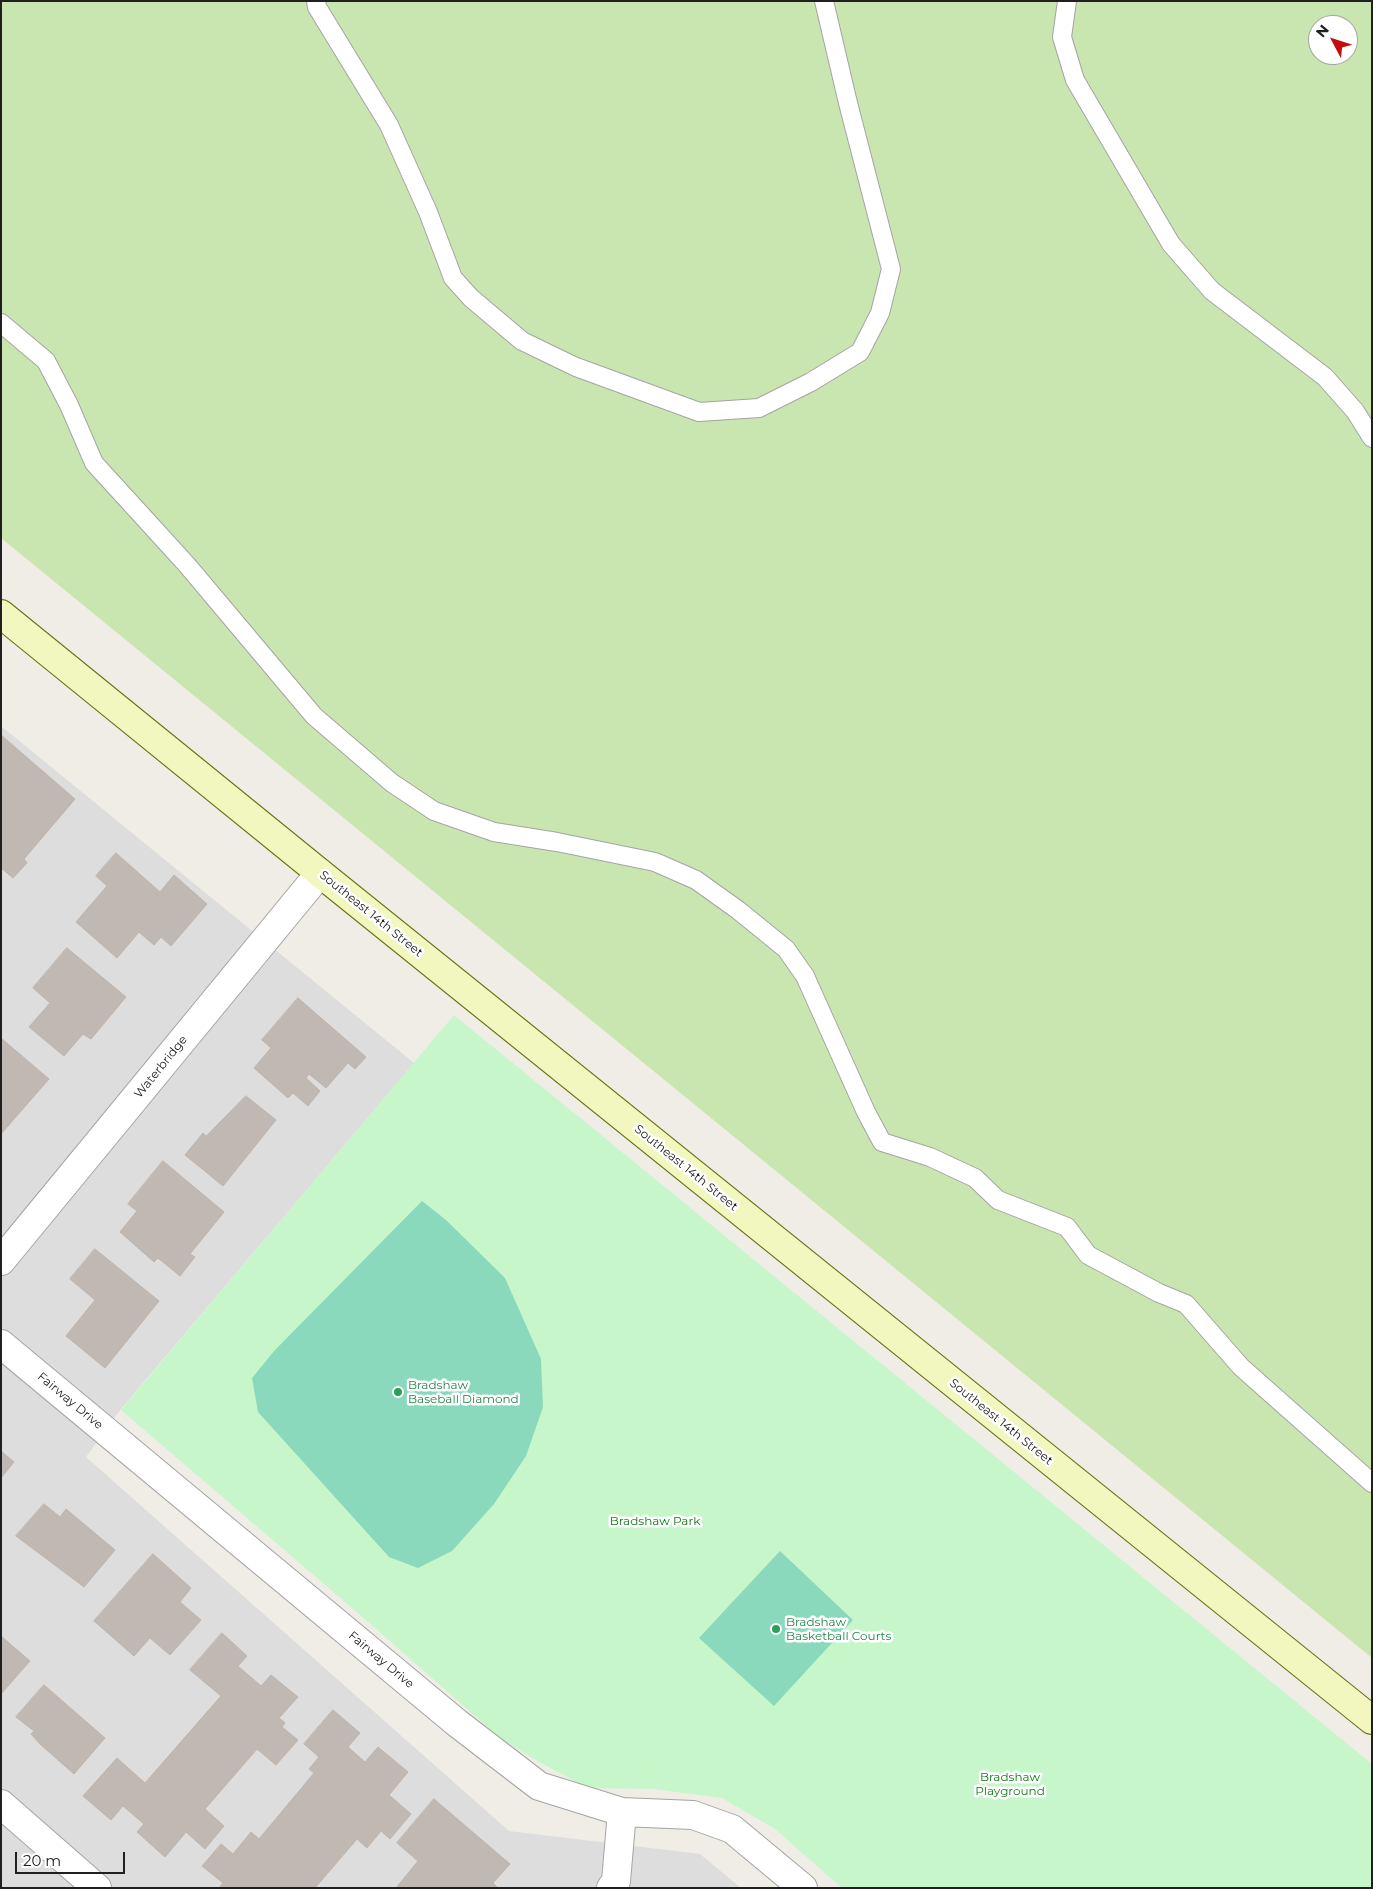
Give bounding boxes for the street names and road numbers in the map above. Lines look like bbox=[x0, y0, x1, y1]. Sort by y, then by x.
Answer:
street label: Southeast 14th Street bbox=[316, 868, 426, 960]
street label: Waterbridge bbox=[131, 1033, 191, 1101]
street label: Southeast 14th Street bbox=[631, 1122, 741, 1214]
street label: Fairway Drive bbox=[34, 1369, 106, 1433]
street label: Southeast 14th Street bbox=[946, 1376, 1056, 1468]
street label: Fairway Drive bbox=[345, 1628, 417, 1692]

